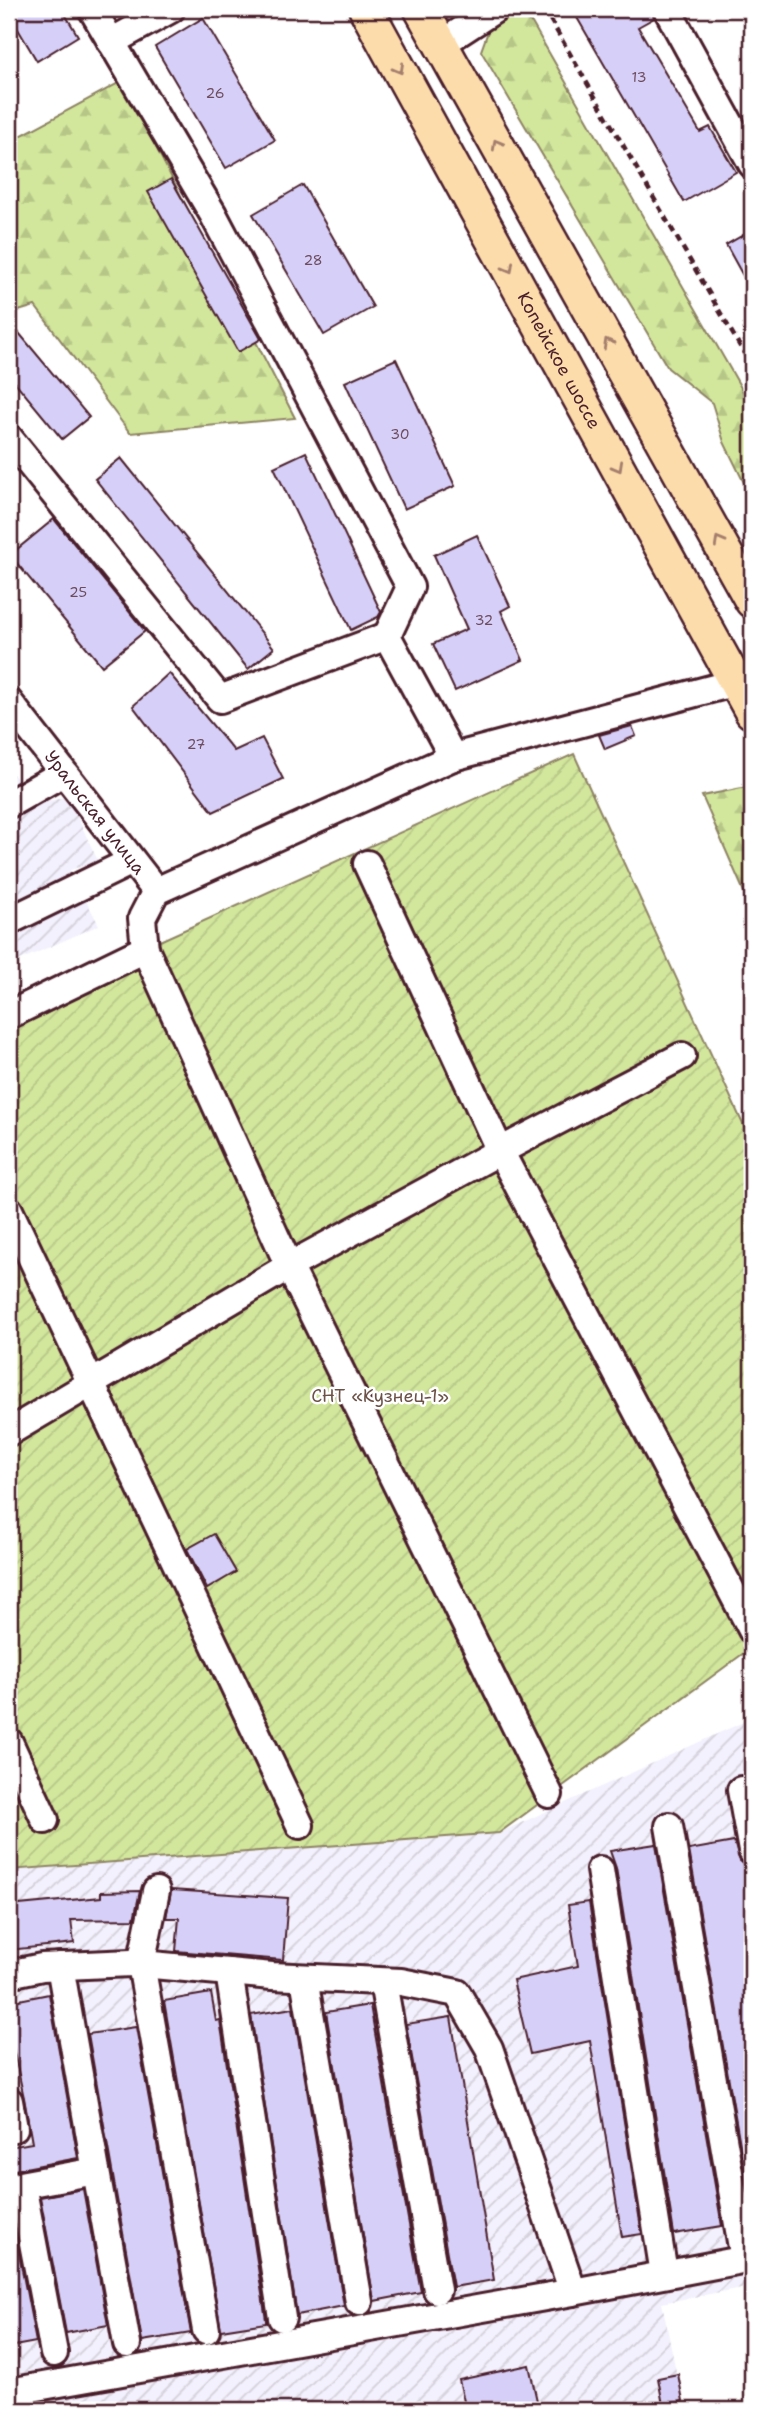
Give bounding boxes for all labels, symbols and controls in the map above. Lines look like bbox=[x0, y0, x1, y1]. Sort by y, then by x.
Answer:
one-way arrow bbox=[391, 61, 404, 74]
house number: 13 bbox=[632, 68, 646, 86]
house number: 26 bbox=[206, 84, 225, 102]
one-way arrow bbox=[492, 139, 505, 151]
house number: 28 bbox=[303, 251, 323, 269]
one-way arrow bbox=[501, 261, 514, 273]
street label: Копейское шоссе bbox=[512, 288, 606, 433]
one-way arrow bbox=[603, 337, 616, 350]
house number: 30 bbox=[390, 425, 410, 443]
one-way arrow bbox=[610, 460, 623, 473]
one-way arrow bbox=[714, 536, 727, 548]
house number: 25 bbox=[69, 583, 87, 601]
house number: 32 bbox=[475, 611, 493, 629]
house number: 27 bbox=[187, 735, 205, 753]
street label: Уральская улица bbox=[39, 745, 151, 880]
park label: СНТ «Кузнец-1» bbox=[311, 1384, 449, 1408]

